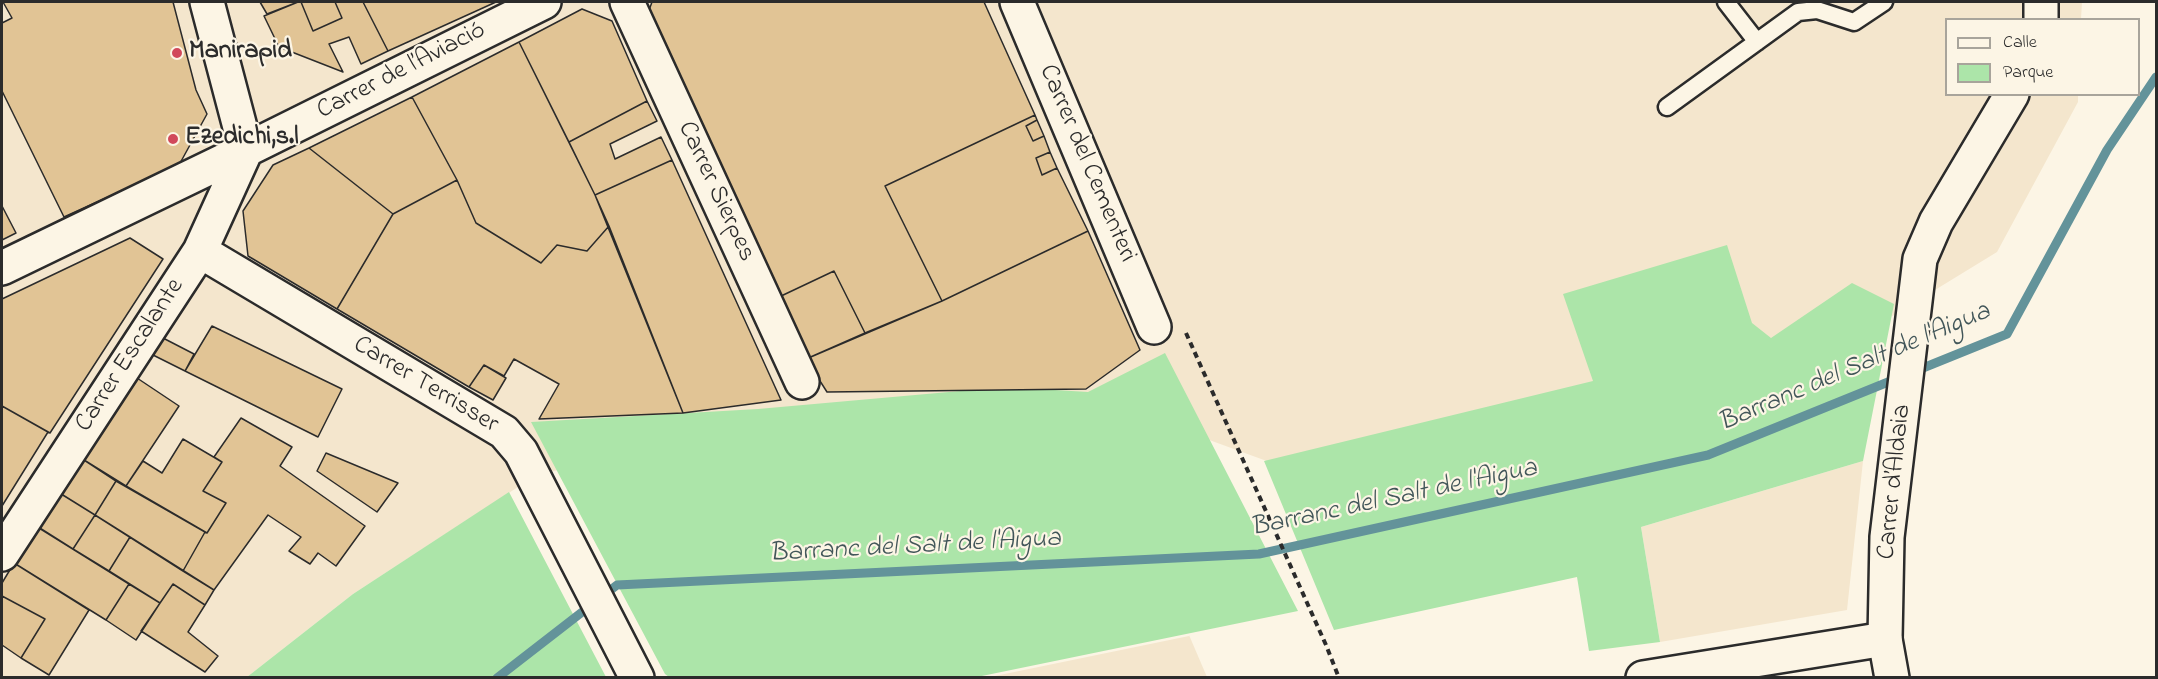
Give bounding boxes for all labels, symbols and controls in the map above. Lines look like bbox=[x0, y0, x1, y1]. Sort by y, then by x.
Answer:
street label: Carrer de l’Aviació bbox=[313, 16, 491, 128]
legend bbox=[1945, 18, 2140, 96]
text: Calle bbox=[2003, 30, 2037, 56]
place label: Manirapid bbox=[189, 37, 292, 69]
marker: Manirapid bbox=[170, 46, 184, 60]
text: Parque bbox=[2003, 60, 2053, 86]
street label: Carrer del Cementeri bbox=[1030, 61, 1142, 267]
street label: Carrer Sierpes bbox=[669, 117, 761, 267]
place label: Ezedichi,s.l bbox=[185, 123, 299, 155]
marker: Ezedichi,s.l bbox=[166, 132, 180, 146]
street label: Carrer Escalante bbox=[70, 273, 192, 439]
water label: Barranc del Salt de l'Aigua bbox=[1714, 297, 1996, 441]
street label: Carrer Terrisser bbox=[347, 330, 503, 442]
street label: Carrer d’Aldaia bbox=[1872, 403, 1920, 561]
water label: Barranc del Salt de l'Aigua bbox=[1248, 454, 1540, 546]
water label: Barranc del Salt de l'Aigua bbox=[768, 524, 1062, 572]

